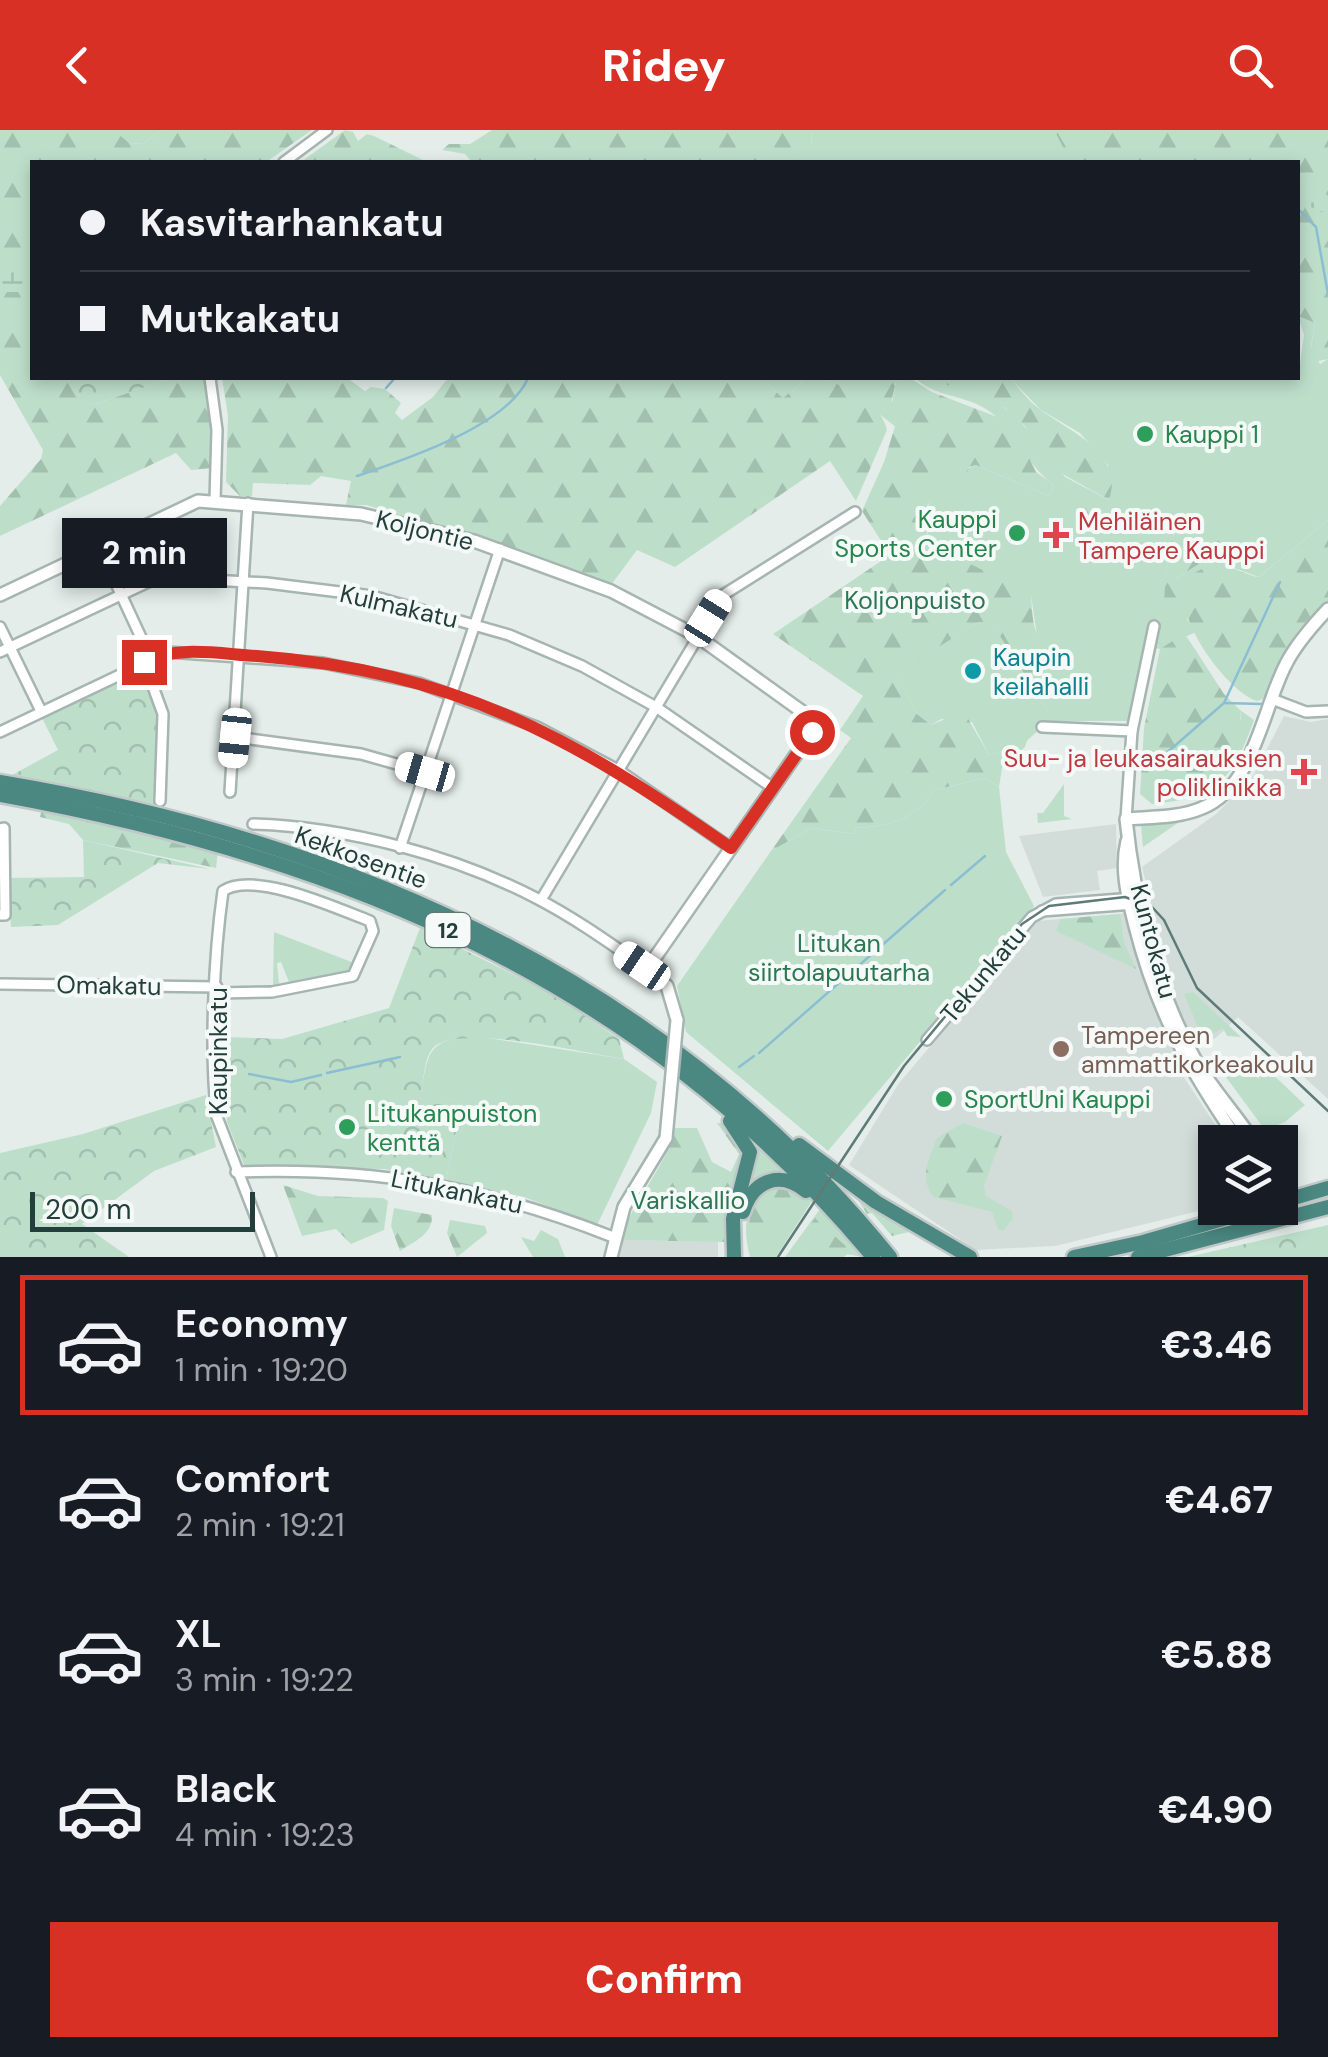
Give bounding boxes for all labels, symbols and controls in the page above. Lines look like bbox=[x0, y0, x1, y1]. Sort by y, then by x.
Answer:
text: Ridey bbox=[602, 36, 726, 95]
icon: back bbox=[50, 38, 105, 93]
icon: search bbox=[1223, 38, 1278, 93]
text: Kasvitarhankatu bbox=[140, 198, 444, 248]
text: Mutkakatu bbox=[140, 294, 340, 344]
place label: Kauppi 1 bbox=[1165, 418, 1259, 451]
marker: Kauppi 1 bbox=[1134, 423, 1156, 445]
street label: Koljontie bbox=[373, 502, 477, 559]
place label: Kauppi Sports Center bbox=[834, 503, 997, 565]
place label: Mehiläinen Tampere Kauppi bbox=[1078, 505, 1265, 567]
callout: 2 min bbox=[62, 517, 226, 587]
marker: Kauppi Sports Center bbox=[1006, 522, 1028, 544]
marker: Mehiläinen Tampere Kauppi bbox=[1043, 522, 1069, 548]
text: 2 min bbox=[102, 532, 187, 574]
street label: Kulmakatu bbox=[337, 577, 461, 636]
park label: Koljonpuisto bbox=[844, 584, 986, 617]
car bbox=[679, 585, 737, 651]
route end bbox=[122, 640, 167, 685]
place label: Kaupin keilahalli bbox=[993, 641, 1089, 703]
marker: Kaupin keilahalli bbox=[962, 660, 984, 682]
car bbox=[217, 707, 253, 769]
route start bbox=[790, 710, 835, 755]
place label: Suu- ja leukasairauksien poliklinikka bbox=[1004, 742, 1282, 804]
car bbox=[392, 749, 458, 795]
marker: Suu- ja leukasairauksien poliklinikka bbox=[1291, 759, 1317, 785]
street label: Kekkosentie bbox=[290, 818, 431, 897]
street label: Kuntokatu bbox=[1122, 880, 1185, 1002]
road number: 12 bbox=[426, 913, 470, 947]
street label: Tekunkatu bbox=[933, 919, 1034, 1030]
park label: Litukan siirtolapuutarha bbox=[748, 927, 930, 989]
car bbox=[609, 937, 675, 995]
street label: Omakatu bbox=[56, 968, 162, 1003]
street label: Kaupinkatu bbox=[202, 987, 235, 1115]
place label: Tampereen ammattikorkeakoulu bbox=[1081, 1019, 1314, 1081]
marker: Tampereen ammattikorkeakoulu bbox=[1050, 1038, 1072, 1060]
place label: SportUni Kauppi bbox=[964, 1083, 1151, 1116]
marker: SportUni Kauppi bbox=[933, 1088, 955, 1110]
place label: Litukanpuiston kenttä bbox=[367, 1097, 537, 1159]
marker: Litukanpuiston kenttä bbox=[336, 1116, 358, 1138]
map controls bbox=[1198, 1125, 1298, 1225]
button: layers bbox=[1198, 1125, 1298, 1225]
street label: Litukankatu bbox=[388, 1161, 526, 1222]
park label: Variskallio bbox=[631, 1184, 745, 1217]
scale bar bbox=[30, 1187, 255, 1232]
text: 200 m bbox=[45, 1191, 132, 1228]
text: Economy bbox=[175, 1299, 348, 1349]
icon: car bbox=[55, 1300, 145, 1390]
text: €3.46 bbox=[1161, 1320, 1273, 1370]
text: 1 min · 19:20 bbox=[175, 1349, 348, 1391]
text: Comfort bbox=[175, 1454, 331, 1504]
icon: car bbox=[55, 1455, 145, 1545]
text: €4.67 bbox=[1165, 1475, 1273, 1525]
text: 2 min · 19:21 bbox=[175, 1504, 345, 1546]
text: XL bbox=[175, 1609, 222, 1659]
icon: car bbox=[55, 1610, 145, 1700]
text: €5.88 bbox=[1161, 1630, 1273, 1680]
text: 3 min · 19:22 bbox=[175, 1659, 354, 1701]
text: Black bbox=[175, 1764, 277, 1814]
icon: car bbox=[55, 1765, 145, 1855]
text: €4.90 bbox=[1158, 1785, 1273, 1835]
text: 4 min · 19:23 bbox=[175, 1814, 355, 1856]
button: Confirm bbox=[50, 1922, 1278, 2037]

